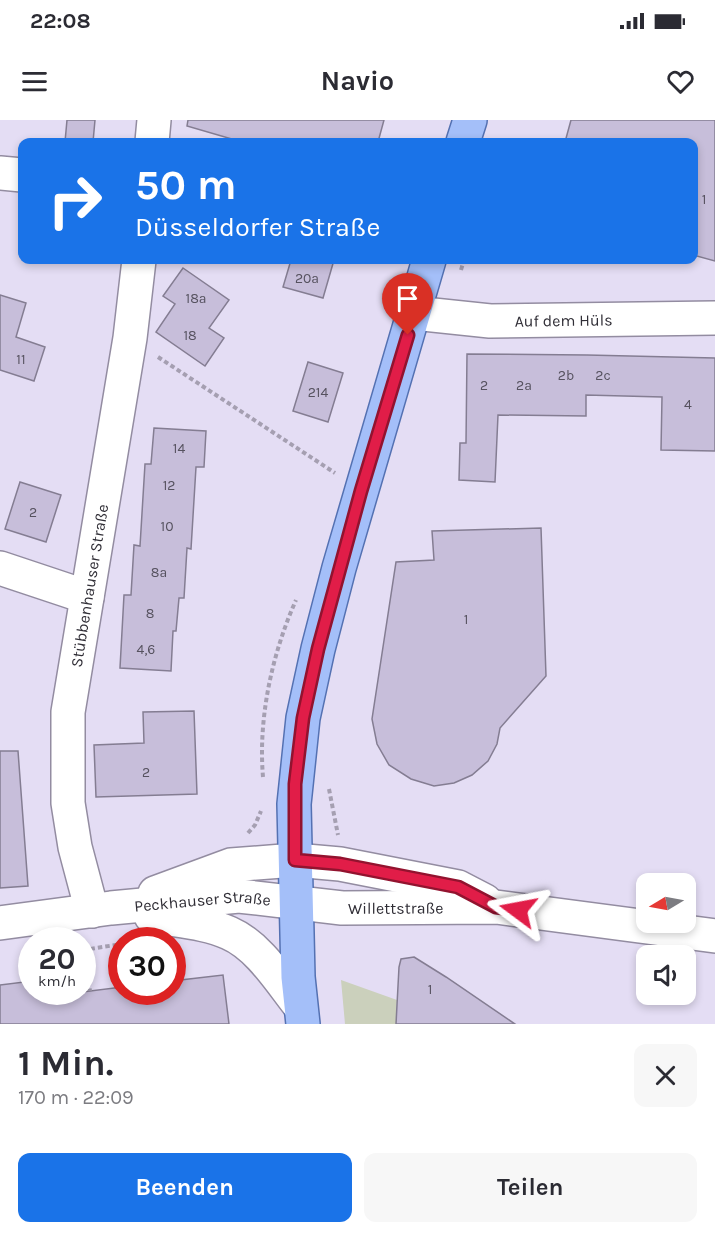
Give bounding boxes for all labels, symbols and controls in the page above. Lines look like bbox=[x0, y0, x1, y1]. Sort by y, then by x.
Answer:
text: 22:08 bbox=[30, 8, 91, 34]
icon: menu bbox=[18, 65, 51, 98]
text: Navio bbox=[321, 65, 394, 97]
icon: heart bbox=[664, 65, 697, 98]
text: 50 m bbox=[135, 160, 237, 210]
icon: right bbox=[36, 162, 114, 240]
house number: 1 bbox=[702, 191, 706, 208]
text: Düsseldorfer Straße bbox=[135, 211, 380, 243]
house number: 20a bbox=[295, 270, 319, 287]
pin bbox=[382, 273, 433, 335]
icon: arrive bbox=[391, 282, 424, 315]
house number: 18a bbox=[186, 290, 206, 307]
street label: Auf dem Hüls bbox=[514, 310, 613, 330]
house number: 18 bbox=[183, 327, 197, 344]
house number: 11 bbox=[16, 351, 26, 368]
house number: 2b bbox=[558, 367, 574, 384]
house number: 2c bbox=[595, 367, 611, 384]
house number: 2 bbox=[480, 377, 488, 394]
house number: 2a bbox=[516, 377, 532, 394]
house number: 214 bbox=[308, 384, 328, 401]
house number: 4 bbox=[684, 396, 692, 413]
house number: 14 bbox=[173, 440, 185, 457]
house number: 12 bbox=[163, 477, 175, 494]
street label: Stübbenhauser Straße bbox=[66, 503, 112, 668]
house number: 2 bbox=[29, 504, 37, 521]
house number: 10 bbox=[161, 518, 173, 535]
house number: 8a bbox=[151, 564, 167, 581]
house number: 8 bbox=[146, 605, 154, 622]
house number: 1 bbox=[464, 611, 468, 628]
house number: 4,6 bbox=[137, 641, 155, 658]
house number: 2 bbox=[142, 764, 150, 781]
north arrow bbox=[636, 873, 696, 933]
map controls bbox=[636, 873, 696, 1005]
position arrow bbox=[486, 878, 550, 942]
street label: Peckhauser Straße bbox=[133, 886, 272, 915]
street label: Willettstraße bbox=[348, 898, 444, 917]
speed limit sign: 30 bbox=[108, 927, 186, 1005]
text: 20 bbox=[38, 941, 76, 977]
button: sound bbox=[636, 945, 696, 1005]
text: km/h bbox=[38, 972, 76, 990]
house number: 1 bbox=[428, 981, 432, 998]
text: 1 Min. bbox=[18, 1042, 113, 1084]
button: close bbox=[634, 1044, 697, 1107]
text: 170 m · 22:09 bbox=[18, 1086, 134, 1109]
button: Beenden bbox=[18, 1153, 352, 1222]
button: Teilen bbox=[364, 1153, 697, 1222]

